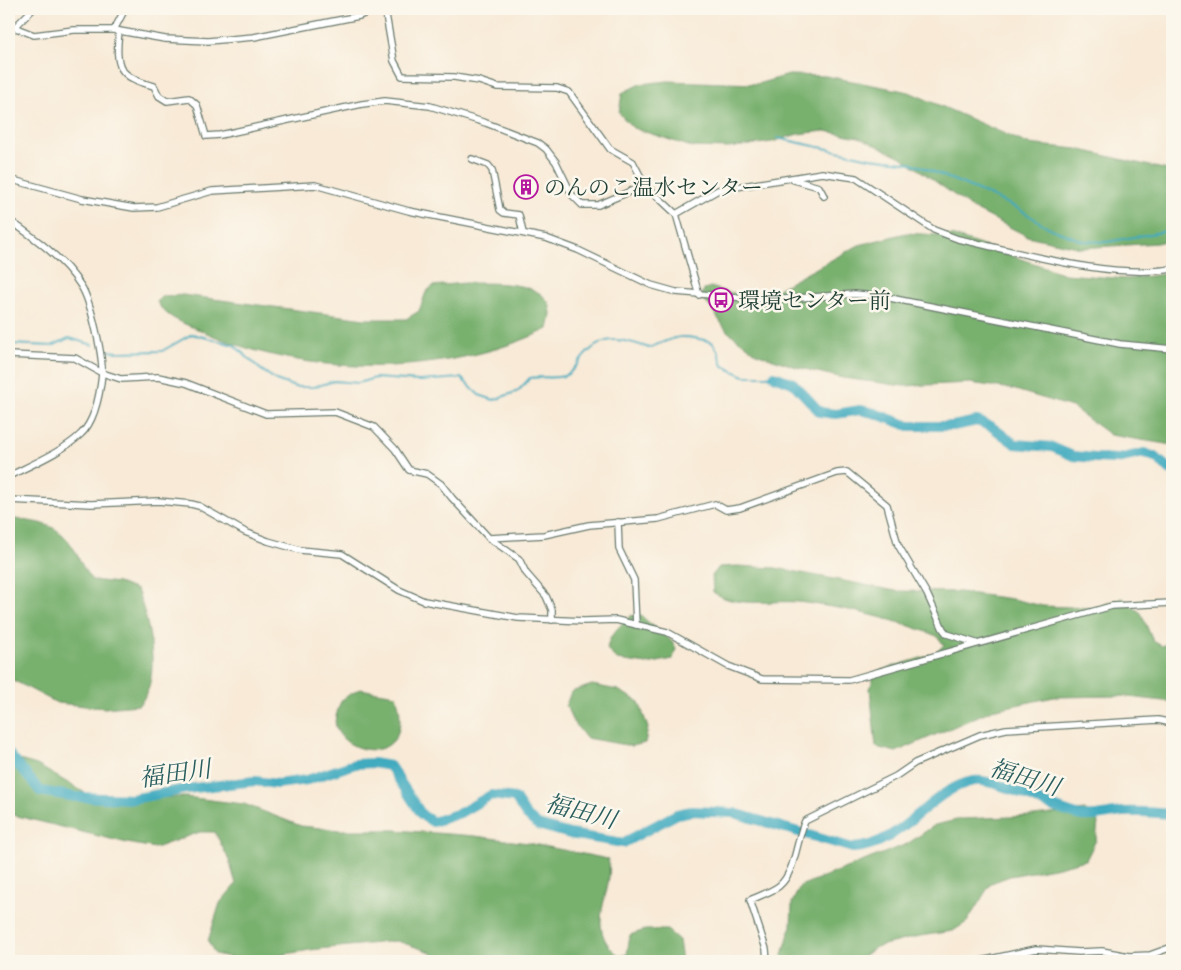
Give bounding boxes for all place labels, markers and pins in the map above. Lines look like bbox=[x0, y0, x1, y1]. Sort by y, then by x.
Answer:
place label: のんのこ温水センター bbox=[544, 173, 763, 202]
building icon: のんのこ温水センター bbox=[513, 174, 539, 200]
place label: 環境センター前 bbox=[738, 286, 891, 315]
bus stop icon: 環境センター前 bbox=[708, 287, 734, 313]

